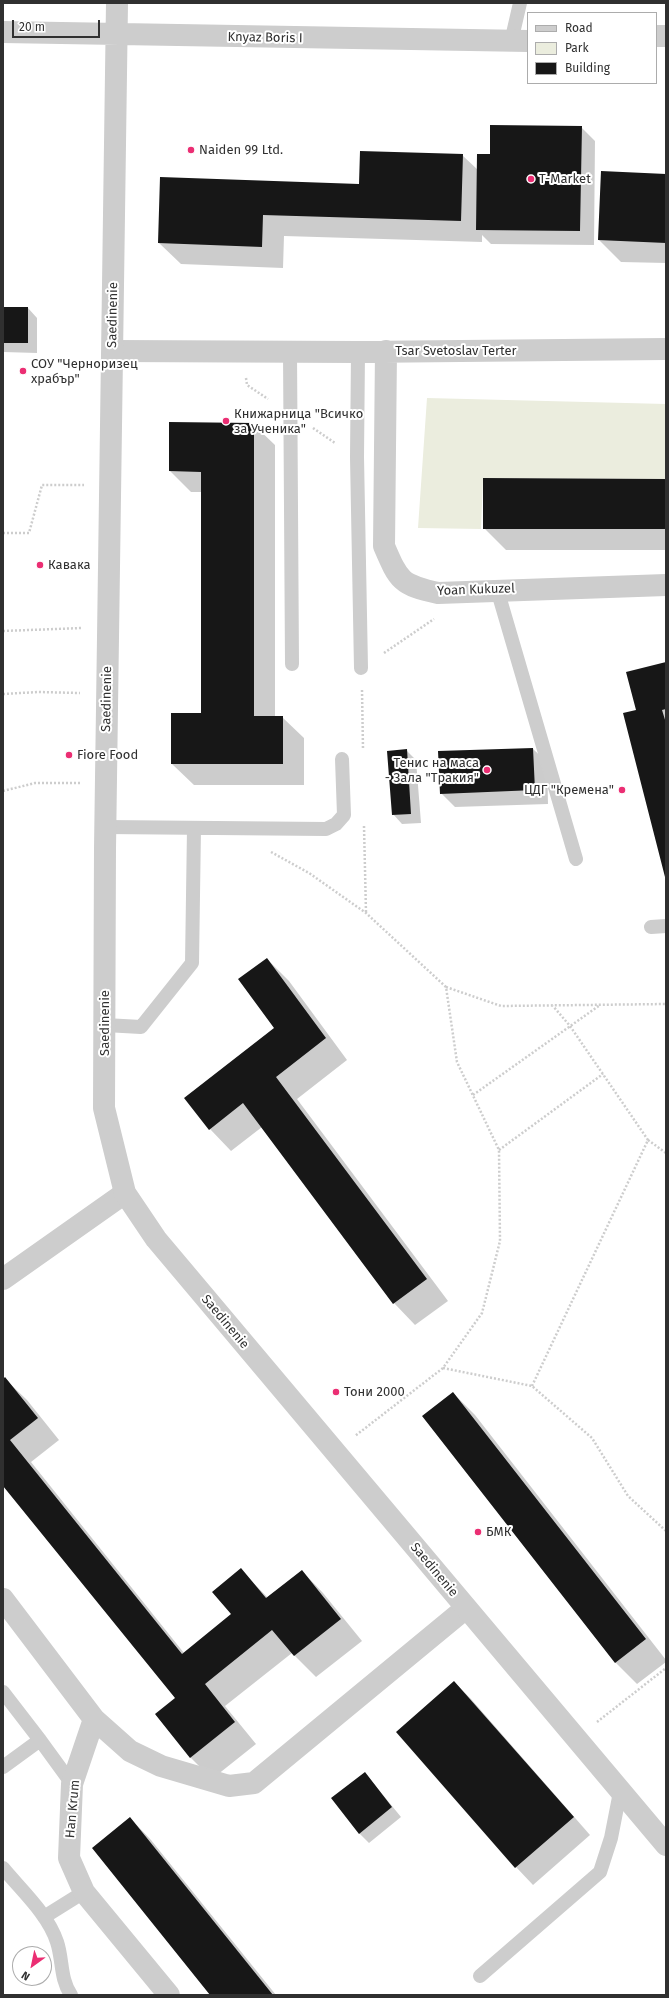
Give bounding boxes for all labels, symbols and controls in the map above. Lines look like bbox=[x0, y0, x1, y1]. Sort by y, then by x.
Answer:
scale bar bbox=[14, 12, 102, 38]
legend bbox=[527, 12, 657, 84]
text: 20 m bbox=[19, 20, 45, 34]
text: Road bbox=[565, 21, 593, 35]
street label: Knyaz Boris I bbox=[227, 30, 303, 46]
text: Park bbox=[565, 41, 589, 55]
text: Building bbox=[565, 61, 610, 75]
place label: Naiden 99 Ltd. bbox=[199, 142, 283, 158]
marker: Naiden 99 Ltd. bbox=[186, 145, 196, 155]
place label: T-Market bbox=[539, 171, 591, 187]
marker: T-Market bbox=[526, 174, 536, 184]
street label: Saedinenie bbox=[105, 282, 121, 348]
street label: Tsar Svetoslav Terter bbox=[395, 343, 517, 359]
place label: СОУ "Черноризец храбър" bbox=[31, 356, 138, 387]
marker: СОУ "Черноризец храбър" bbox=[18, 366, 28, 376]
place label: Книжарница "Всичко за Ученика" bbox=[234, 406, 363, 437]
marker: Книжарница "Всичко за Ученика" bbox=[221, 416, 231, 426]
place label: Кавака bbox=[48, 557, 91, 573]
marker: Кавака bbox=[35, 560, 45, 570]
street label: Yoan Kukuzel bbox=[437, 581, 515, 599]
street label: Saedinenie bbox=[99, 666, 115, 732]
place label: Fiore Food bbox=[77, 747, 138, 763]
marker: Fiore Food bbox=[64, 750, 74, 760]
place label: Тенис на маса - Зала "Тракия" bbox=[385, 755, 479, 786]
marker: Тенис на маса - Зала "Тракия" bbox=[482, 765, 492, 775]
place label: ЦДГ "Кремена" bbox=[524, 782, 614, 798]
marker: ЦДГ "Кремена" bbox=[617, 785, 627, 795]
street label: Saedinenie bbox=[97, 990, 113, 1056]
street label: Saedinenie bbox=[198, 1292, 252, 1352]
place label: Тони 2000 bbox=[344, 1384, 405, 1400]
marker: Тони 2000 bbox=[331, 1387, 341, 1397]
place label: БМК bbox=[486, 1524, 511, 1540]
marker: БМК bbox=[473, 1527, 483, 1537]
street label: Saedinenie bbox=[407, 1540, 461, 1600]
street label: Han Krum bbox=[63, 1779, 83, 1839]
north arrow bbox=[12, 1946, 52, 1986]
text: N bbox=[19, 1968, 32, 1983]

